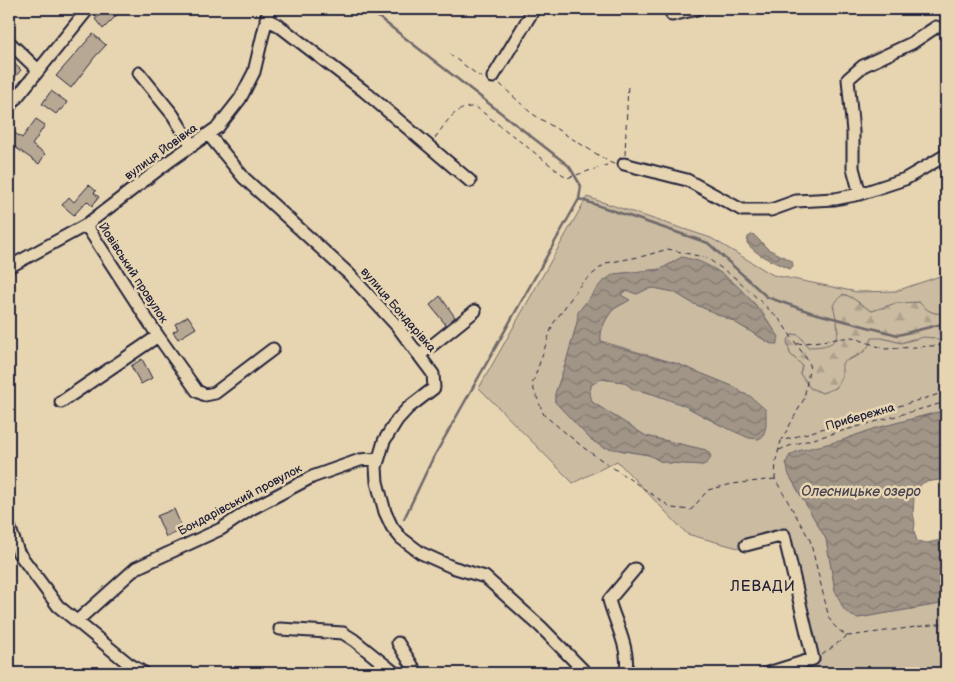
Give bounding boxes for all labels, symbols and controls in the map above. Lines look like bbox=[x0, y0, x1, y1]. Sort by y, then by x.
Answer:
street label: вулиця Йовівка bbox=[122, 121, 200, 183]
street label: Йовівський провулок bbox=[95, 220, 171, 327]
street label: вулиця Бондарівка bbox=[357, 265, 439, 355]
street label: Прибережна bbox=[824, 400, 896, 434]
street label: Бондарівський провулок bbox=[176, 461, 305, 539]
water label: Олесницьке озеро bbox=[801, 483, 922, 500]
district label: ЛЕВАДИ bbox=[729, 577, 796, 596]

